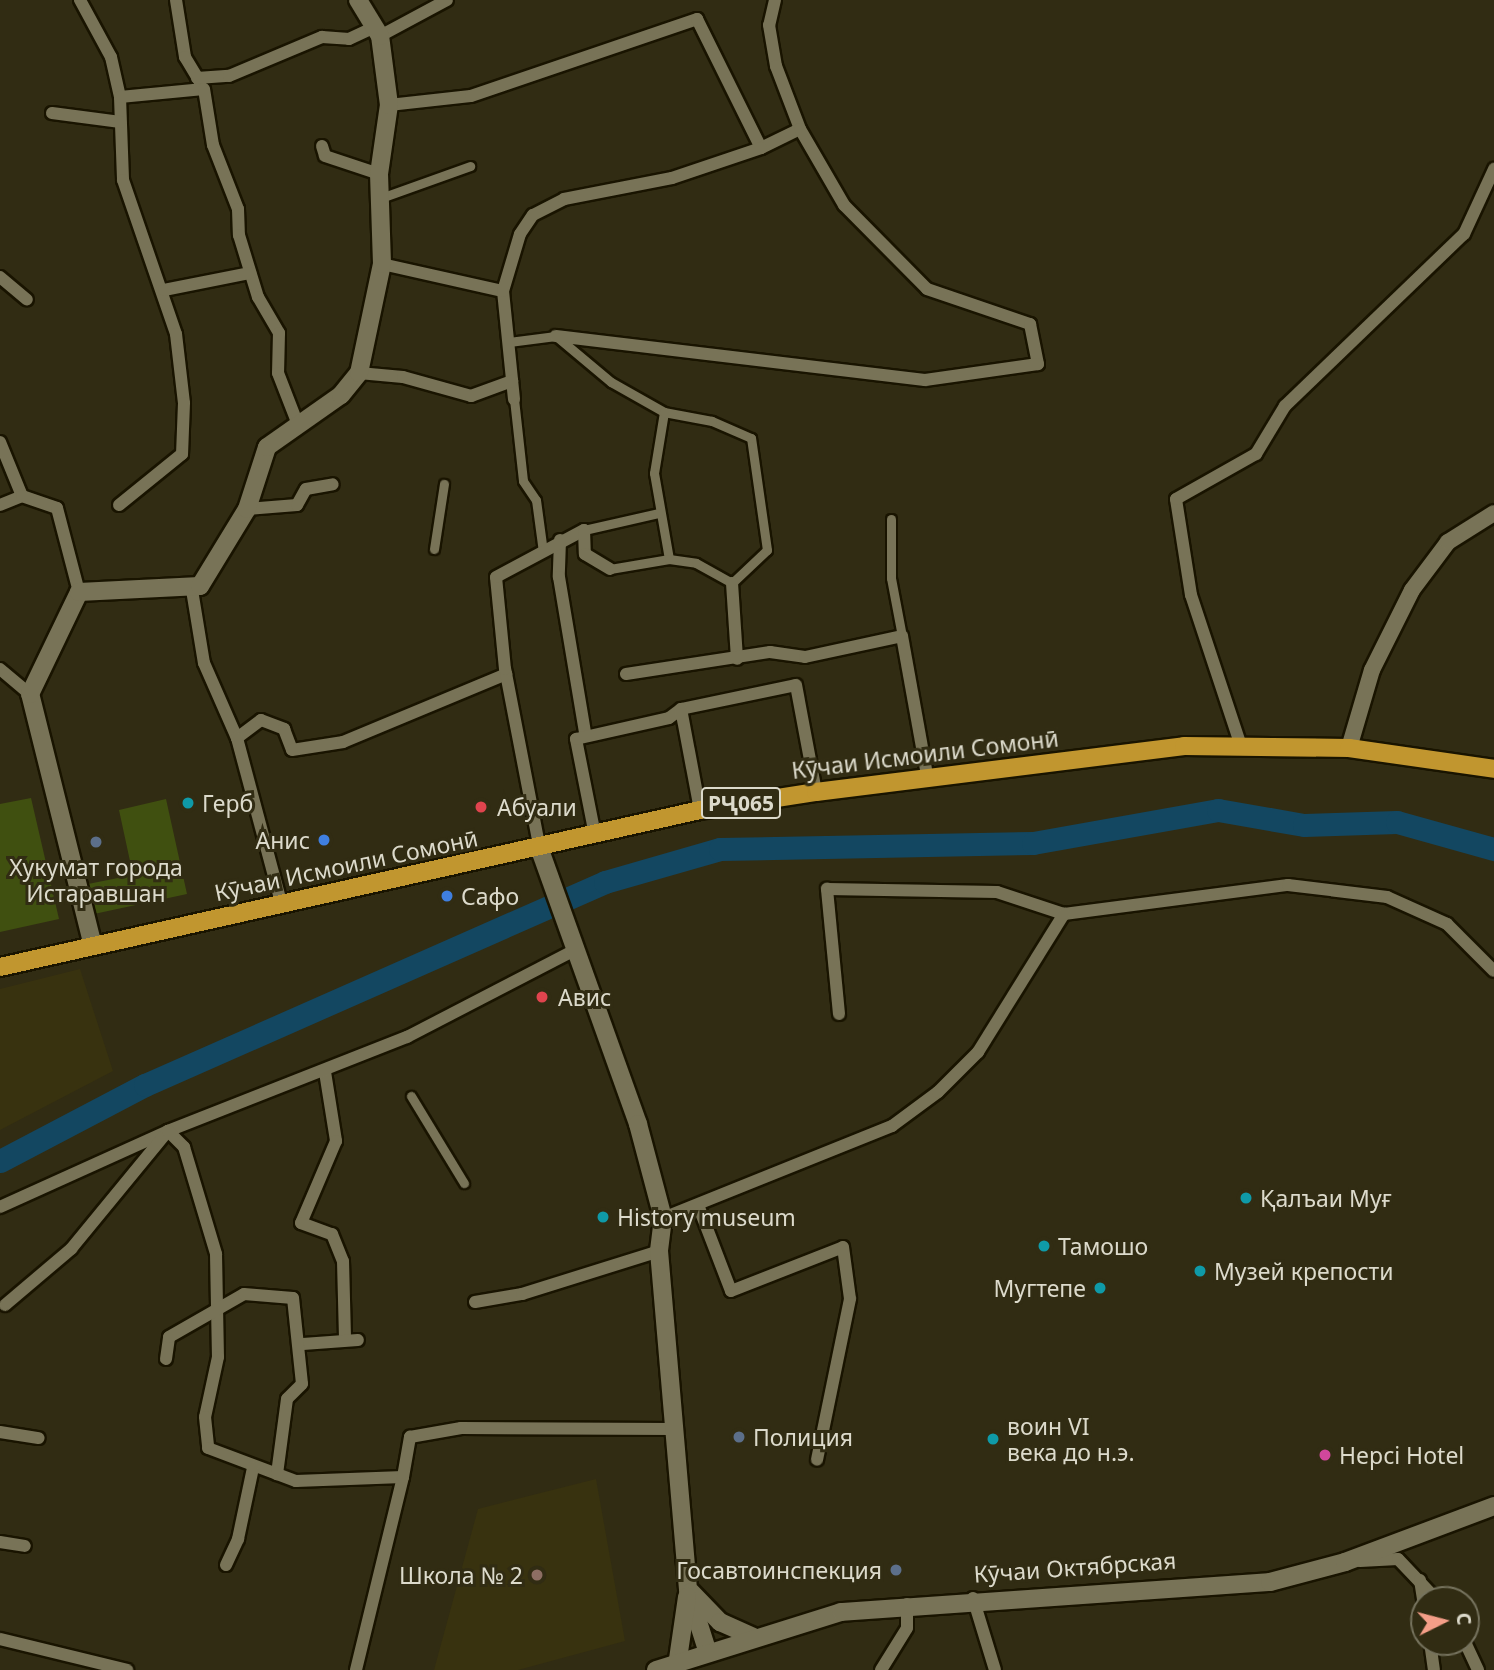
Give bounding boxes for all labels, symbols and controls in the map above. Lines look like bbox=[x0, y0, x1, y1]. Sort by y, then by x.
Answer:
street label: Кӯчаи Исмоили Сомонӣ bbox=[790, 724, 1060, 784]
road number: РҶ065 bbox=[701, 786, 781, 820]
place label: Герб bbox=[202, 789, 253, 817]
place label: Абуали bbox=[497, 793, 577, 821]
marker: Герб bbox=[180, 795, 196, 811]
marker: Абуали bbox=[471, 797, 491, 817]
street label: Кӯчаи Исмоили Сомонӣ bbox=[212, 824, 480, 906]
place label: Анис bbox=[256, 826, 310, 854]
marker: Анис bbox=[316, 832, 332, 848]
marker: Хукумат города Истаравшан bbox=[88, 834, 104, 850]
place label: Хукумат города Истаравшан bbox=[9, 853, 183, 907]
place label: Сафо bbox=[461, 882, 519, 910]
marker: Сафо bbox=[439, 888, 455, 904]
place label: Авис bbox=[558, 983, 611, 1011]
marker: Авис bbox=[532, 987, 552, 1007]
place label: Қалъаи Муғ bbox=[1260, 1184, 1392, 1212]
marker: Қалъаи Муғ bbox=[1238, 1190, 1254, 1206]
place label: History museum bbox=[617, 1203, 796, 1231]
marker: History museum bbox=[595, 1209, 611, 1225]
place label: Тамошо bbox=[1058, 1232, 1148, 1260]
marker: Тамошо bbox=[1036, 1238, 1052, 1254]
place label: Музей крепости bbox=[1214, 1257, 1394, 1285]
marker: Музей крепости bbox=[1192, 1263, 1208, 1279]
place label: Мугтепе bbox=[994, 1274, 1086, 1302]
marker: Мугтепе bbox=[1092, 1280, 1108, 1296]
place label: воин VI века до н.э. bbox=[1007, 1412, 1135, 1466]
place label: Полиция bbox=[753, 1423, 853, 1451]
marker: Полиция bbox=[731, 1429, 747, 1445]
marker: воин VI века до н.э. bbox=[985, 1431, 1001, 1447]
place label: Hepci Hotel bbox=[1339, 1441, 1464, 1469]
marker: Hepci Hotel bbox=[1317, 1447, 1333, 1463]
street label: Кӯчаи Октябрская bbox=[973, 1546, 1177, 1588]
place label: Госавтоинспекция bbox=[676, 1556, 882, 1584]
place label: Школа № 2 bbox=[399, 1561, 523, 1589]
marker: Госавтоинспекция bbox=[888, 1562, 904, 1578]
marker: Школа № 2 bbox=[529, 1567, 545, 1583]
north arrow bbox=[1410, 1586, 1480, 1656]
text: С bbox=[1450, 1612, 1477, 1626]

